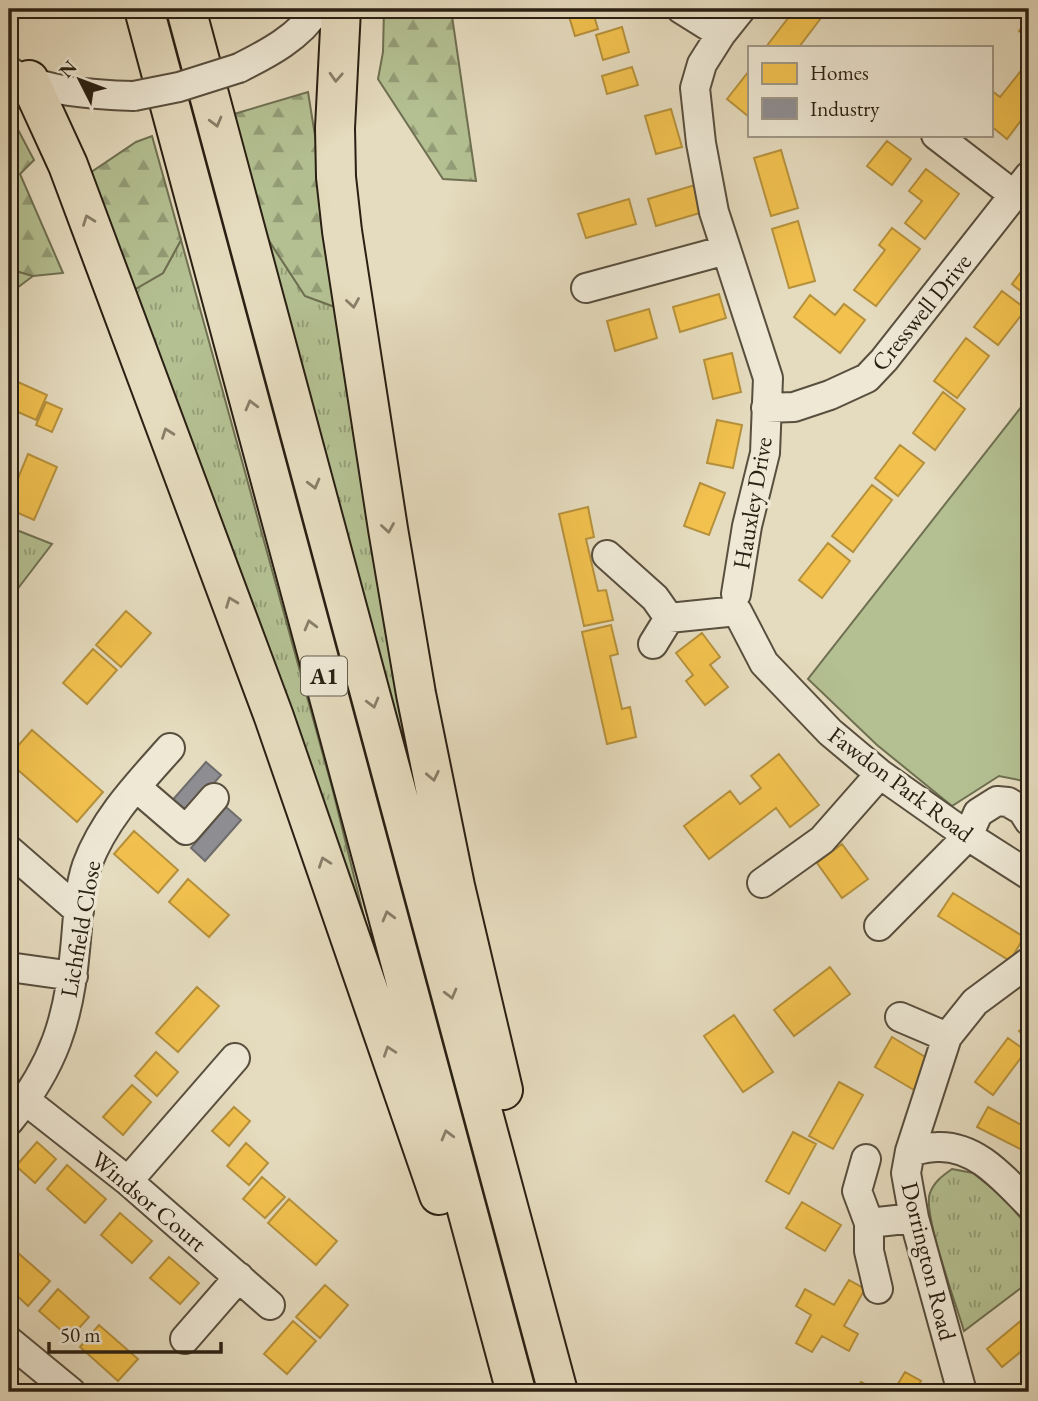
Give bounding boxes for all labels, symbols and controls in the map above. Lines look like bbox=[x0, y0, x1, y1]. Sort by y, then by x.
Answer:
north arrow bbox=[46, 46, 116, 116]
legend bbox=[748, 46, 992, 136]
text: N bbox=[53, 54, 83, 83]
text: Homes bbox=[810, 59, 869, 86]
one-way arrow bbox=[329, 72, 344, 83]
text: Industry bbox=[810, 95, 880, 122]
one-way arrow bbox=[208, 116, 223, 128]
one-way arrow bbox=[82, 214, 96, 226]
street label: Cresswell Drive bbox=[864, 247, 978, 377]
one-way arrow bbox=[345, 297, 360, 309]
one-way arrow bbox=[245, 399, 259, 411]
one-way arrow bbox=[162, 427, 176, 439]
street label: Hauxley Drive bbox=[725, 434, 779, 572]
one-way arrow bbox=[306, 477, 320, 489]
one-way arrow bbox=[380, 522, 395, 534]
one-way arrow bbox=[225, 596, 239, 608]
one-way arrow bbox=[304, 619, 318, 631]
road number: A1 bbox=[301, 656, 347, 696]
one-way arrow bbox=[365, 697, 379, 709]
street label: Fawdon Park Road bbox=[822, 719, 980, 849]
one-way arrow bbox=[425, 770, 440, 782]
one-way arrow bbox=[318, 856, 332, 868]
street label: Lichfield Close bbox=[53, 858, 107, 1000]
one-way arrow bbox=[382, 910, 396, 922]
one-way arrow bbox=[443, 988, 457, 1000]
one-way arrow bbox=[383, 1046, 397, 1058]
one-way arrow bbox=[441, 1129, 455, 1141]
street label: Windsor Court bbox=[85, 1144, 214, 1259]
street label: Dorrington Road bbox=[894, 1179, 964, 1344]
scale bar bbox=[49, 1310, 220, 1354]
text: 50 m bbox=[60, 1321, 101, 1348]

